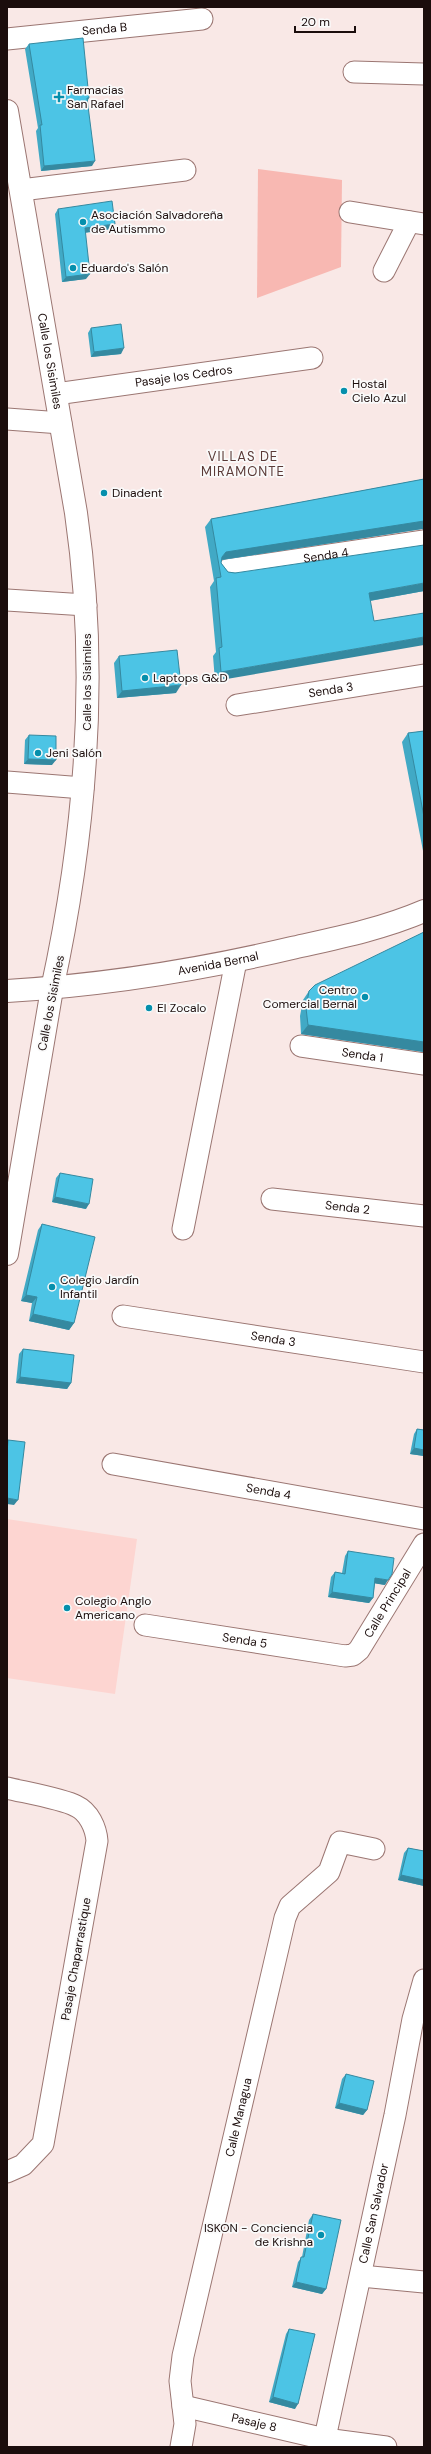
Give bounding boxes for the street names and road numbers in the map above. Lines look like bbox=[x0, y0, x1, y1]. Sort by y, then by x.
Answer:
street label: Senda B bbox=[81, 19, 128, 39]
street label: Calle los Sisimiles bbox=[34, 312, 66, 411]
street label: Pasaje los Cedros bbox=[134, 361, 233, 391]
street label: Senda 4 bbox=[302, 544, 349, 567]
street label: Calle los Sisimiles bbox=[79, 633, 95, 731]
street label: Senda 3 bbox=[307, 678, 354, 701]
street label: Avenida Bernal bbox=[176, 948, 260, 979]
street label: Calle los Sisimiles bbox=[34, 954, 68, 1052]
street label: Senda 1 bbox=[341, 1044, 384, 1066]
street label: Senda 2 bbox=[324, 1197, 371, 1218]
street label: Senda 3 bbox=[250, 1328, 297, 1350]
street label: Senda 4 bbox=[245, 1480, 292, 1503]
street label: Calle Principal bbox=[360, 1566, 415, 1641]
street label: Senda 5 bbox=[221, 1629, 268, 1652]
street label: Pasaje Chaparrastique bbox=[57, 1896, 95, 2022]
street label: Calle Managua bbox=[222, 2076, 256, 2158]
street label: Calle San Salvador bbox=[355, 2161, 392, 2265]
street label: Pasaje 8 bbox=[230, 2410, 278, 2436]

